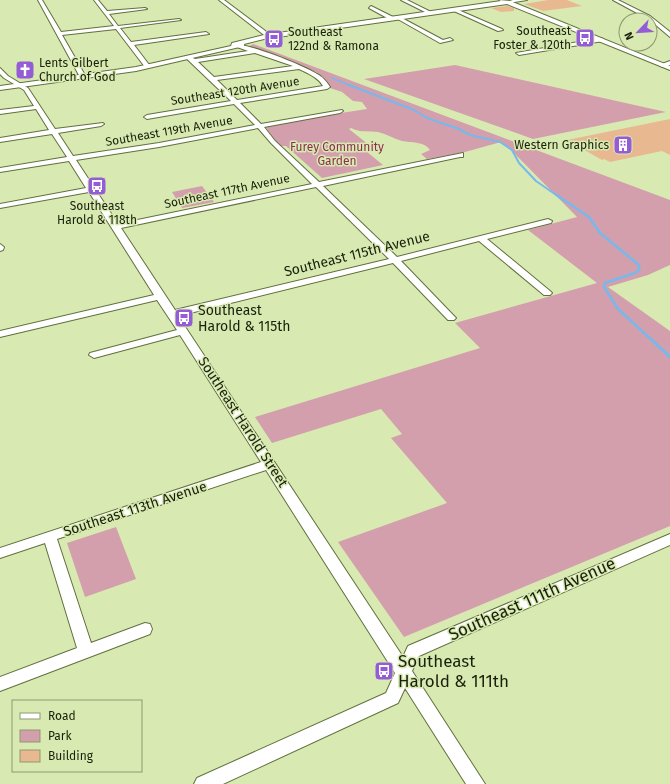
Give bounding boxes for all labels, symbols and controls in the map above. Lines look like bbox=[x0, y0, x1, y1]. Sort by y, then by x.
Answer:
north arrow bbox=[618, 12, 658, 52]
place label: Southeast Foster & 120th bbox=[493, 24, 572, 52]
place label: Southeast 122nd & Ramona bbox=[288, 25, 379, 53]
bus stop icon: Southeast Foster & 120th bbox=[574, 27, 596, 49]
bus stop icon: Southeast 122nd & Ramona bbox=[263, 28, 285, 50]
text: N bbox=[622, 30, 637, 42]
place label: Lents Gilbert Church of God bbox=[39, 56, 116, 84]
church icon: Lents Gilbert Church of God bbox=[14, 59, 36, 81]
street label: Southeast 120th Avenue bbox=[170, 74, 300, 108]
street label: Southeast 119th Avenue bbox=[104, 113, 234, 149]
building icon: Western Graphics bbox=[612, 134, 634, 156]
place label: Western Graphics bbox=[514, 138, 609, 152]
park label: Furey Community Garden bbox=[290, 140, 384, 168]
street label: Southeast 117th Avenue bbox=[163, 171, 291, 211]
bus stop icon: Southeast Harold & 118th bbox=[86, 175, 108, 197]
place label: Southeast Harold & 118th bbox=[57, 199, 137, 227]
street label: Southeast 115th Avenue bbox=[282, 228, 432, 280]
place label: Southeast Harold & 115th bbox=[198, 302, 290, 335]
bus stop icon: Southeast Harold & 115th bbox=[173, 307, 195, 329]
street label: Southeast Harold Street bbox=[195, 354, 292, 491]
street label: Southeast 113th Avenue bbox=[61, 478, 209, 540]
street label: Southeast 111th Avenue bbox=[445, 553, 619, 645]
place label: Southeast Harold & 111th bbox=[398, 651, 509, 692]
bus stop icon: Southeast Harold & 111th bbox=[373, 660, 395, 682]
legend bbox=[12, 700, 142, 772]
text: Road bbox=[48, 709, 76, 723]
text: Park bbox=[48, 729, 72, 743]
text: Building bbox=[48, 749, 94, 763]

